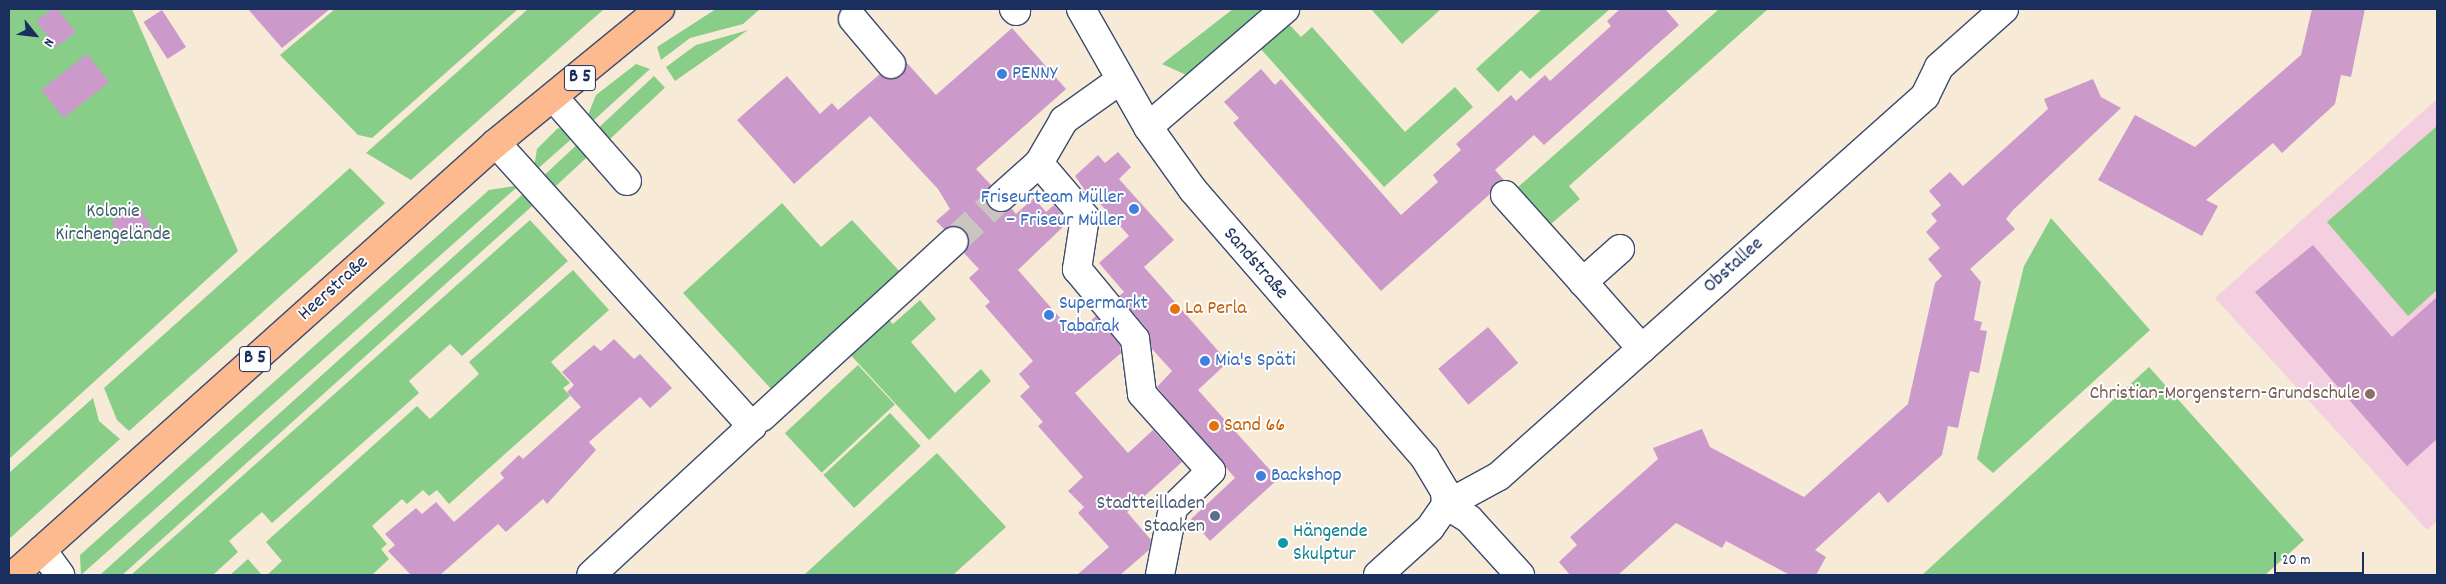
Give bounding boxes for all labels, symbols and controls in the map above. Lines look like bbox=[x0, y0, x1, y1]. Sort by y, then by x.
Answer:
north arrow bbox=[10, 10, 60, 60]
text: N bbox=[38, 34, 59, 50]
road number: B 5 bbox=[564, 62, 596, 94]
place label: PENNY bbox=[1012, 62, 1057, 86]
marker: PENNY bbox=[996, 68, 1008, 80]
place label: Friseurteam Müller – Friseur Müller bbox=[981, 186, 1124, 233]
park label: Kolonie Kirchengelände bbox=[55, 200, 171, 247]
marker: Friseurteam Müller – Friseur Müller bbox=[1128, 203, 1140, 215]
street label: Sandstraße bbox=[1217, 223, 1293, 305]
street label: Obstallee bbox=[1699, 233, 1769, 299]
street label: Heerstraße bbox=[294, 251, 374, 327]
place label: Supermarkt Tabarak bbox=[1059, 292, 1148, 339]
place label: La Perla bbox=[1185, 297, 1247, 321]
marker: La Perla bbox=[1169, 303, 1181, 315]
marker: Supermarkt Tabarak bbox=[1043, 309, 1055, 321]
road number: B 5 bbox=[239, 342, 271, 376]
place label: Mia's Späti bbox=[1215, 349, 1296, 373]
marker: Mia's Späti bbox=[1199, 355, 1211, 367]
place label: Christian-Morgenstern-Grundschule bbox=[2089, 382, 2360, 406]
marker: Christian-Morgenstern-Grundschule bbox=[2364, 388, 2376, 400]
place label: Sand 66 bbox=[1224, 414, 1285, 438]
marker: Sand 66 bbox=[1208, 420, 1220, 432]
place label: Backshop bbox=[1271, 464, 1342, 488]
marker: Backshop bbox=[1255, 470, 1267, 482]
place label: Stadtteilladen Staaken bbox=[1097, 492, 1205, 539]
marker: Stadtteilladen Staaken bbox=[1209, 510, 1221, 522]
place label: Hängende Skulptur bbox=[1293, 520, 1367, 567]
marker: Hängende Skulptur bbox=[1277, 537, 1289, 549]
scale bar bbox=[2276, 542, 2366, 574]
text: 20 m bbox=[2282, 550, 2310, 572]

